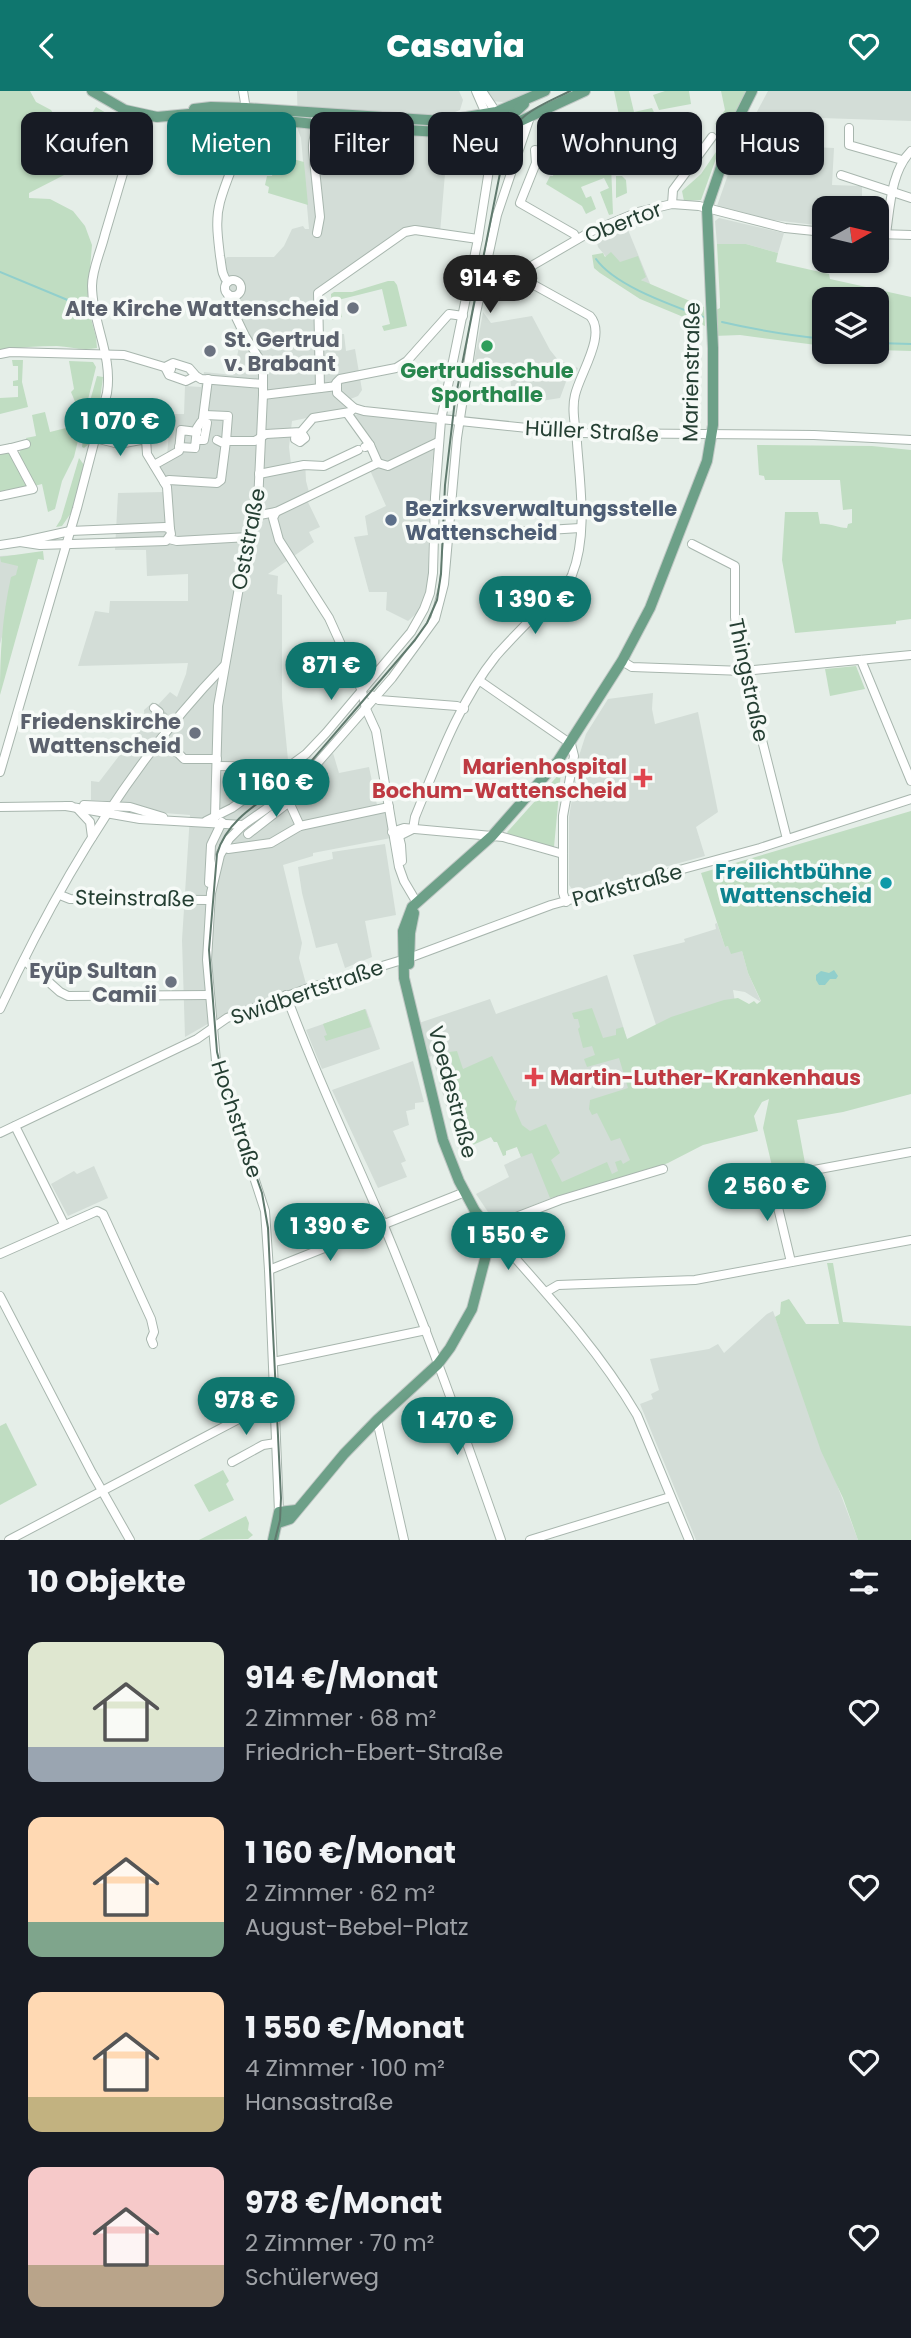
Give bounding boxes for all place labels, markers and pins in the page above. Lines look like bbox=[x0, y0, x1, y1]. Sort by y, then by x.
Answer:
pin: 914 € bbox=[441, 255, 539, 315]
place label: Alte Kirche Wattenscheid bbox=[65, 294, 339, 323]
marker: Alte Kirche Wattenscheid bbox=[345, 300, 361, 316]
place label: St. Gertrud v. Brabant bbox=[224, 325, 340, 378]
marker: Gertrudisschule Sporthalle bbox=[479, 338, 495, 354]
marker: St. Gertrud v. Brabant bbox=[202, 343, 218, 359]
place label: Gertrudisschule Sporthalle bbox=[400, 356, 574, 409]
pin: 1 070 € bbox=[55, 399, 185, 458]
place label: Bezirksverwaltungsstelle Wattenscheid bbox=[405, 494, 677, 547]
marker: Bezirksverwaltungsstelle Wattenscheid bbox=[383, 512, 399, 528]
pin: 1 390 € bbox=[470, 577, 600, 636]
pin: 871 € bbox=[282, 643, 380, 702]
place label: Friedenskirche Wattenscheid bbox=[20, 707, 181, 760]
marker: Friedenskirche Wattenscheid bbox=[187, 725, 203, 741]
place label: Marienhospital Bochum-Wattenscheid bbox=[372, 752, 627, 805]
pin: 1 160 € bbox=[211, 759, 341, 819]
marker: Marienhospital Bochum-Wattenscheid bbox=[633, 768, 653, 788]
place label: Freilichtbühne Wattenscheid bbox=[715, 857, 872, 910]
marker: Freilichtbühne Wattenscheid bbox=[878, 875, 894, 891]
place label: Eyüp Sultan Camii bbox=[29, 956, 157, 1009]
marker: Eyüp Sultan Camii bbox=[163, 974, 179, 990]
place label: Martin-Luther-Krankenhaus bbox=[550, 1063, 861, 1092]
marker: Martin-Luther-Krankenhaus bbox=[524, 1067, 544, 1087]
pin: 2 560 € bbox=[702, 1163, 832, 1223]
pin: 1 390 € bbox=[265, 1203, 395, 1263]
pin: 1 550 € bbox=[443, 1213, 573, 1272]
pin: 978 € bbox=[197, 1377, 295, 1437]
pin: 1 470 € bbox=[392, 1397, 522, 1457]

